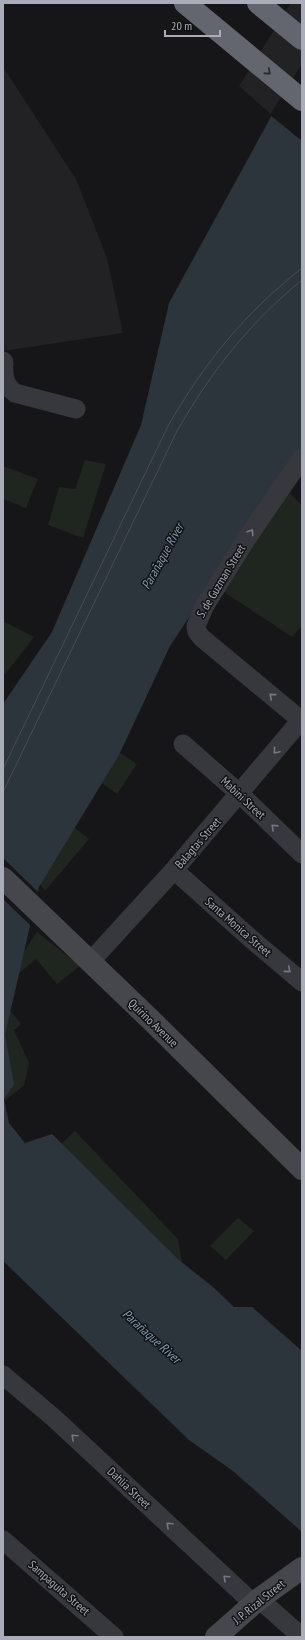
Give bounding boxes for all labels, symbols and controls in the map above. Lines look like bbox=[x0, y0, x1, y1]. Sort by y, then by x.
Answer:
scale bar bbox=[165, 12, 220, 38]
text: 20 m bbox=[171, 18, 192, 33]
one-way arrow bbox=[263, 68, 271, 75]
water label: Parañaque River bbox=[137, 518, 189, 592]
one-way arrow bbox=[246, 530, 253, 537]
street label: S. de Guzman Street bbox=[193, 541, 249, 620]
one-way arrow bbox=[270, 694, 277, 701]
one-way arrow bbox=[274, 746, 281, 753]
street label: Mabini Street bbox=[218, 773, 269, 823]
street label: Balagtas Street bbox=[171, 814, 224, 871]
one-way arrow bbox=[271, 824, 279, 832]
street label: Santa Monica Street bbox=[202, 894, 275, 960]
one-way arrow bbox=[283, 965, 290, 972]
street label: Quirino Avenue bbox=[125, 995, 181, 1050]
water label: Parañaque River bbox=[119, 1306, 186, 1369]
one-way arrow bbox=[71, 1434, 79, 1442]
street label: Dahlia Street bbox=[104, 1464, 155, 1512]
one-way arrow bbox=[166, 1523, 174, 1530]
street label: Sampaguita Street bbox=[26, 1557, 94, 1619]
one-way arrow bbox=[223, 1575, 231, 1582]
street label: J. P. Rizal Street bbox=[229, 1576, 288, 1628]

